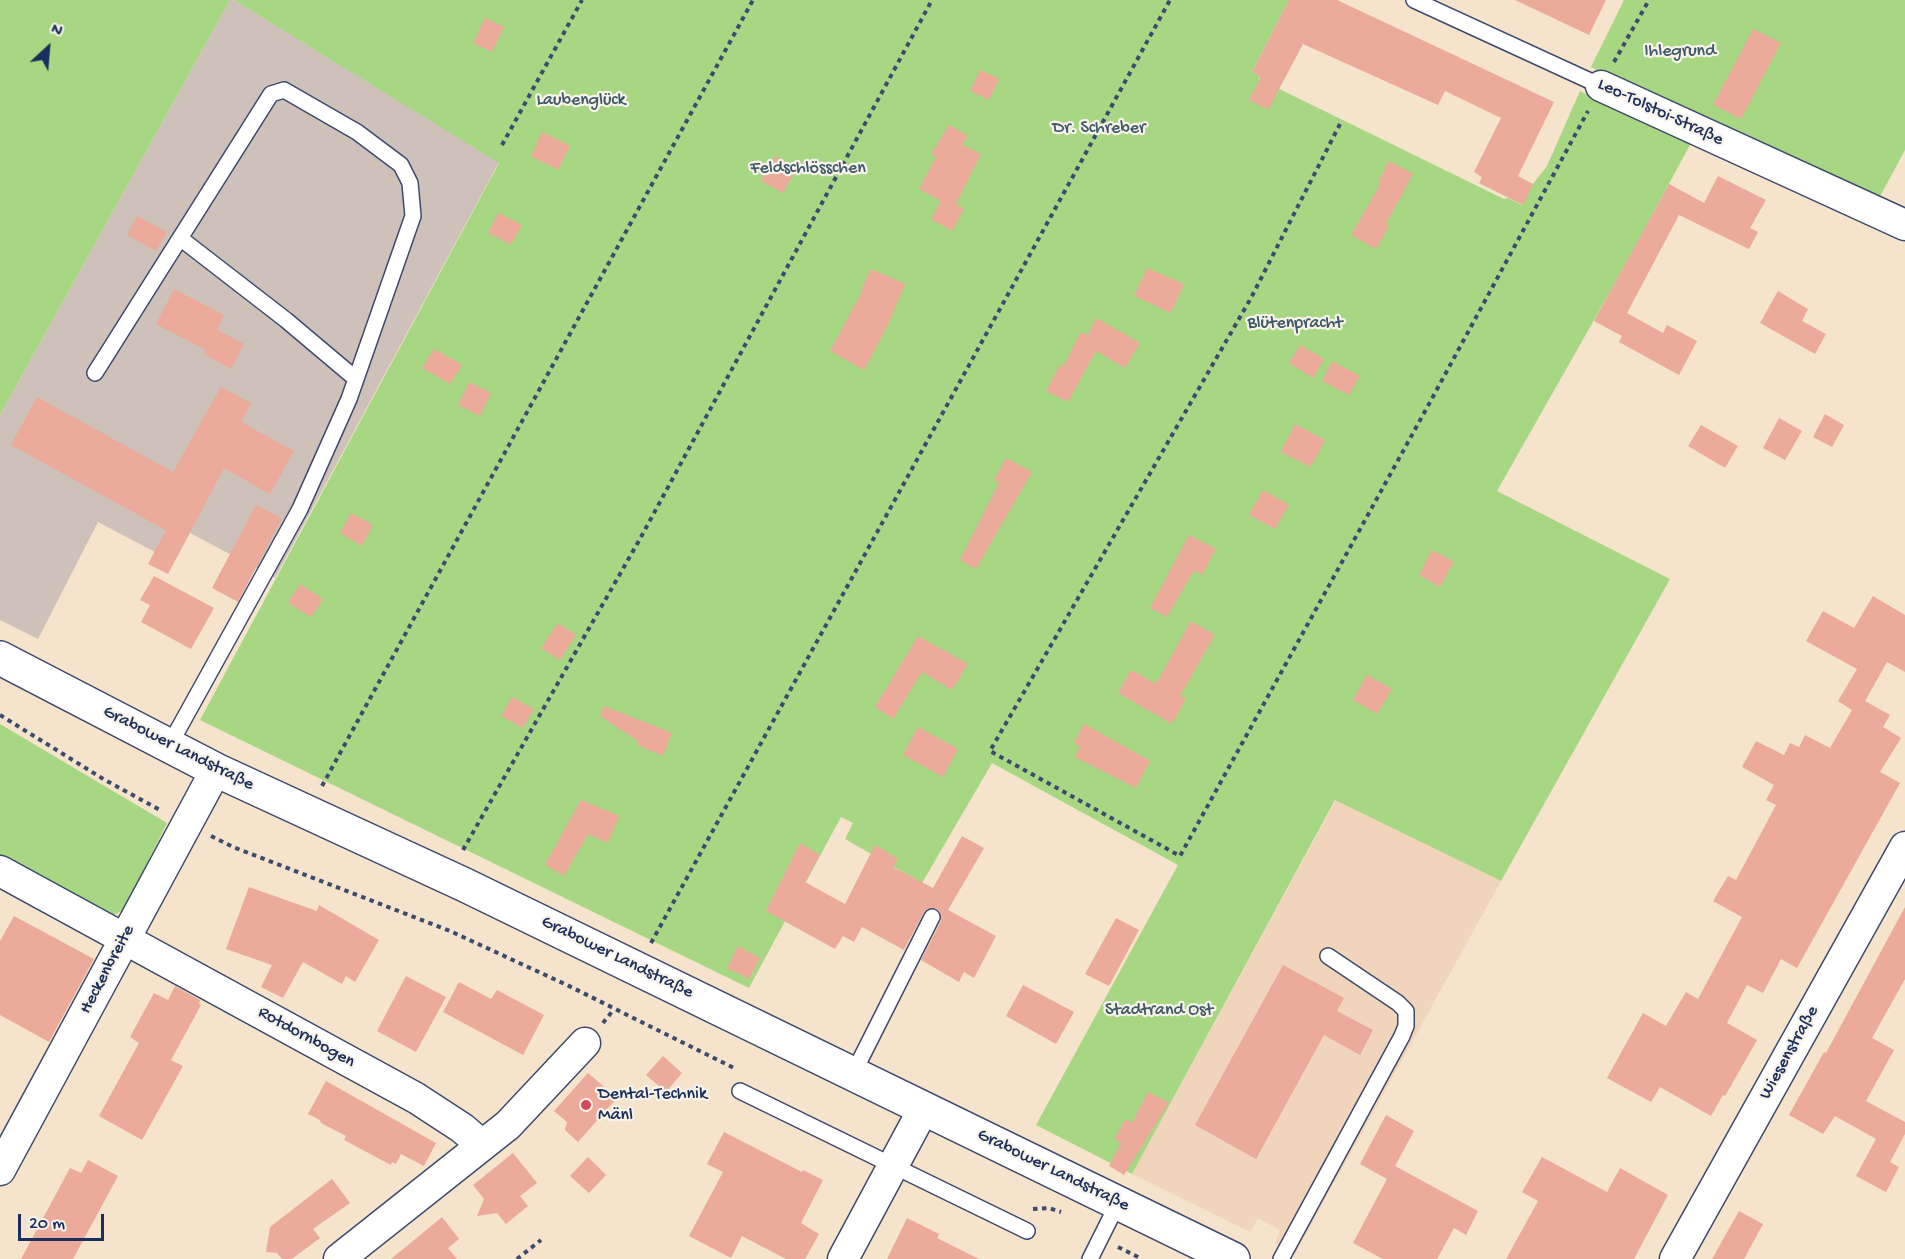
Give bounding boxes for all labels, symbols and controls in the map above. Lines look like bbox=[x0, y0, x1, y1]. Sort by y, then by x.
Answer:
north arrow bbox=[18, 18, 78, 78]
text: N bbox=[47, 21, 65, 42]
park label: Ihlegrund bbox=[1644, 41, 1716, 63]
street label: Leo-Tolstoi-Straße bbox=[1594, 74, 1726, 152]
park label: Laubenglück bbox=[536, 90, 626, 112]
park label: Dr. Schreber bbox=[1053, 118, 1145, 140]
park label: Feldschlösschen bbox=[750, 158, 866, 180]
park label: Blütenpracht bbox=[1247, 313, 1343, 335]
street label: Grabower Landstraße bbox=[99, 702, 257, 796]
street label: Grabower Landstraße bbox=[537, 912, 697, 1004]
street label: Heckenbreite bbox=[76, 922, 140, 1018]
park label: Stadtrand Ost bbox=[1105, 1000, 1213, 1022]
street label: Rotdornbogen bbox=[254, 1002, 358, 1074]
street label: Wiesenstraße bbox=[1755, 1002, 1825, 1104]
place label: Dental-Technik Mänl bbox=[598, 1084, 707, 1126]
marker: Dental-Technik Mänl bbox=[579, 1098, 593, 1112]
street label: Grabower Landstraße bbox=[973, 1125, 1133, 1217]
scale bar bbox=[21, 1202, 106, 1240]
text: 20 m bbox=[29, 1214, 65, 1235]

